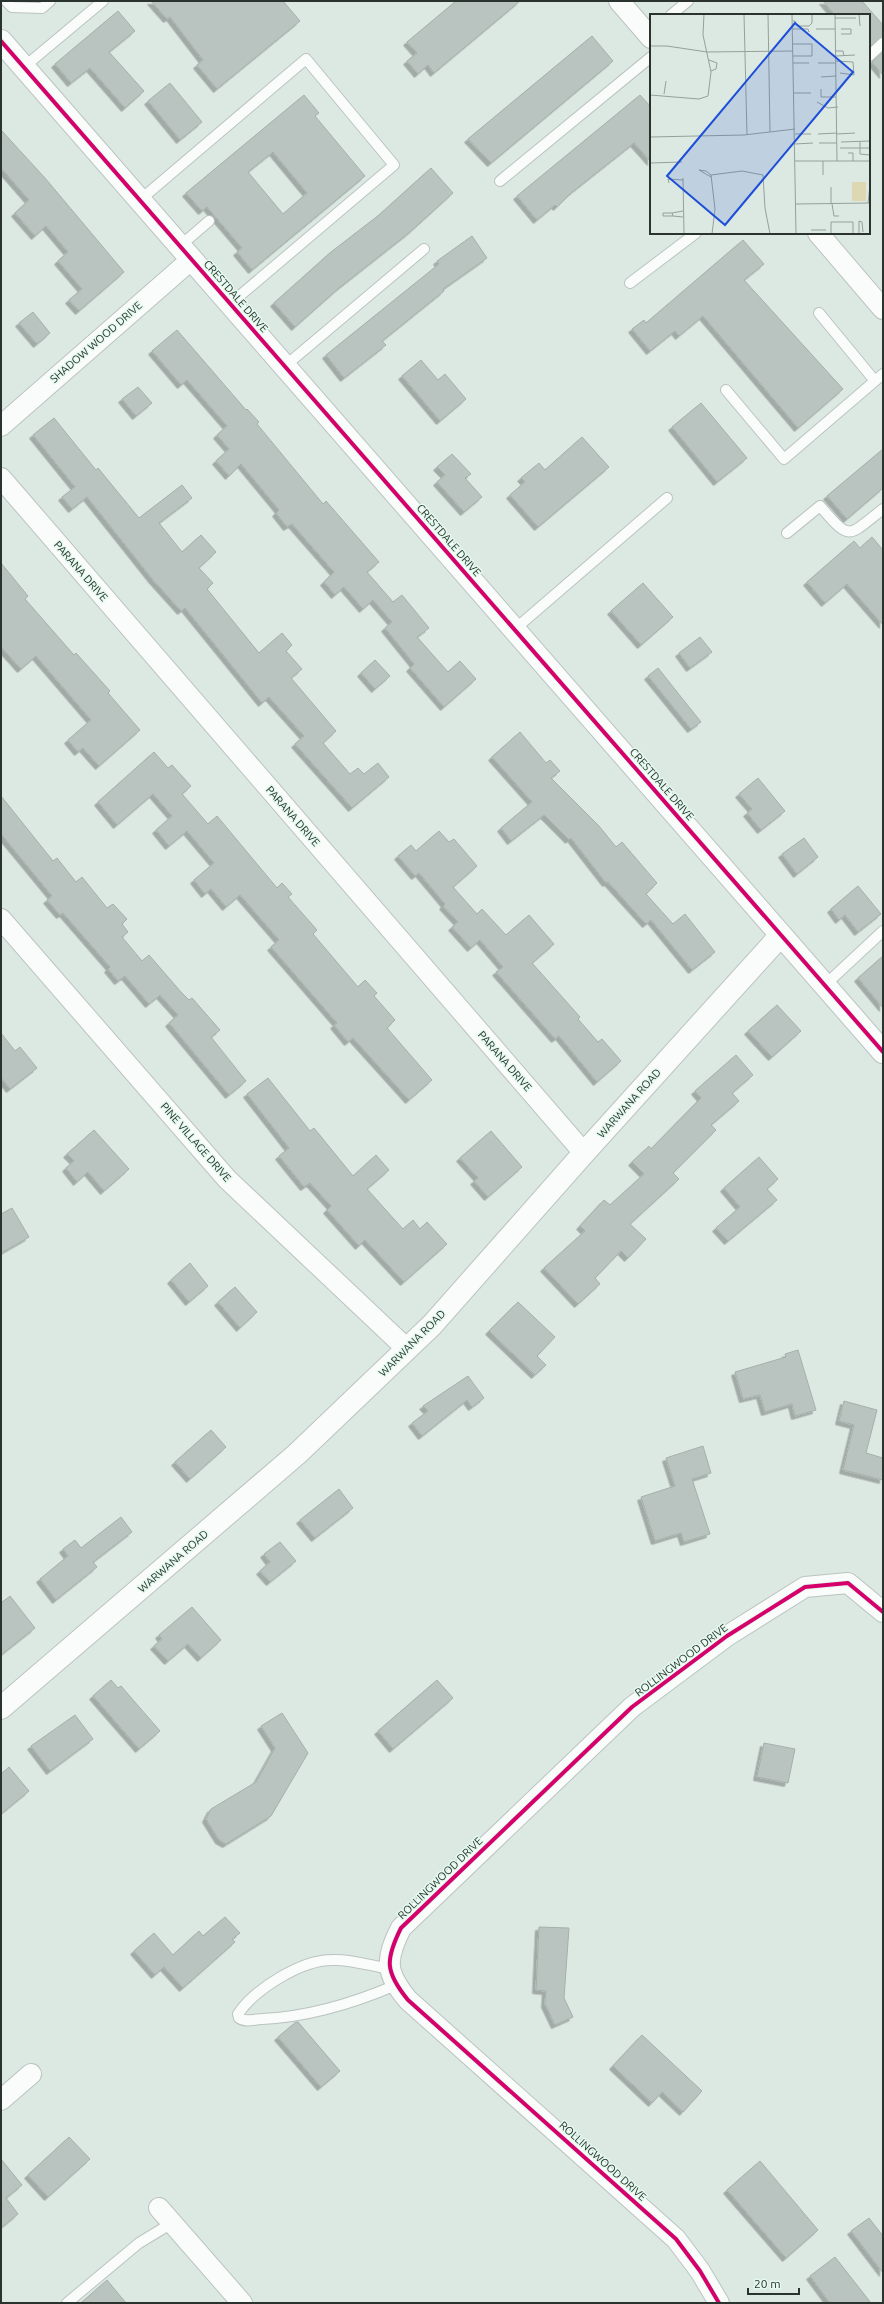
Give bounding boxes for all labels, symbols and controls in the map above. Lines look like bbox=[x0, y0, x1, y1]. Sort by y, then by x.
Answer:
inset map bbox=[650, 14, 870, 234]
street label: CRESTDALE DRIVE bbox=[202, 258, 270, 334]
street label: SHADOW WOOD DRIVE bbox=[48, 299, 144, 385]
street label: CRESTDALE DRIVE bbox=[415, 502, 483, 578]
street label: PARANA DRIVE bbox=[52, 538, 110, 604]
street label: CRESTDALE DRIVE bbox=[628, 746, 696, 822]
street label: PARANA DRIVE bbox=[264, 783, 322, 849]
street label: PARANA DRIVE bbox=[476, 1028, 534, 1094]
street label: WARWANA ROAD bbox=[595, 1066, 663, 1140]
street label: PINE VILLAGE DRIVE bbox=[158, 1100, 234, 1184]
street label: WARWANA ROAD bbox=[376, 1307, 448, 1379]
street label: WARWANA ROAD bbox=[135, 1527, 211, 1595]
street label: ROLLINGWOOD DRIVE bbox=[632, 1621, 730, 1699]
street label: ROLLINGWOOD DRIVE bbox=[395, 1835, 485, 1921]
street label: ROLLINGWOOD DRIVE bbox=[557, 2119, 649, 2203]
scale bar bbox=[748, 2270, 799, 2296]
text: 20 m bbox=[754, 2277, 781, 2290]

